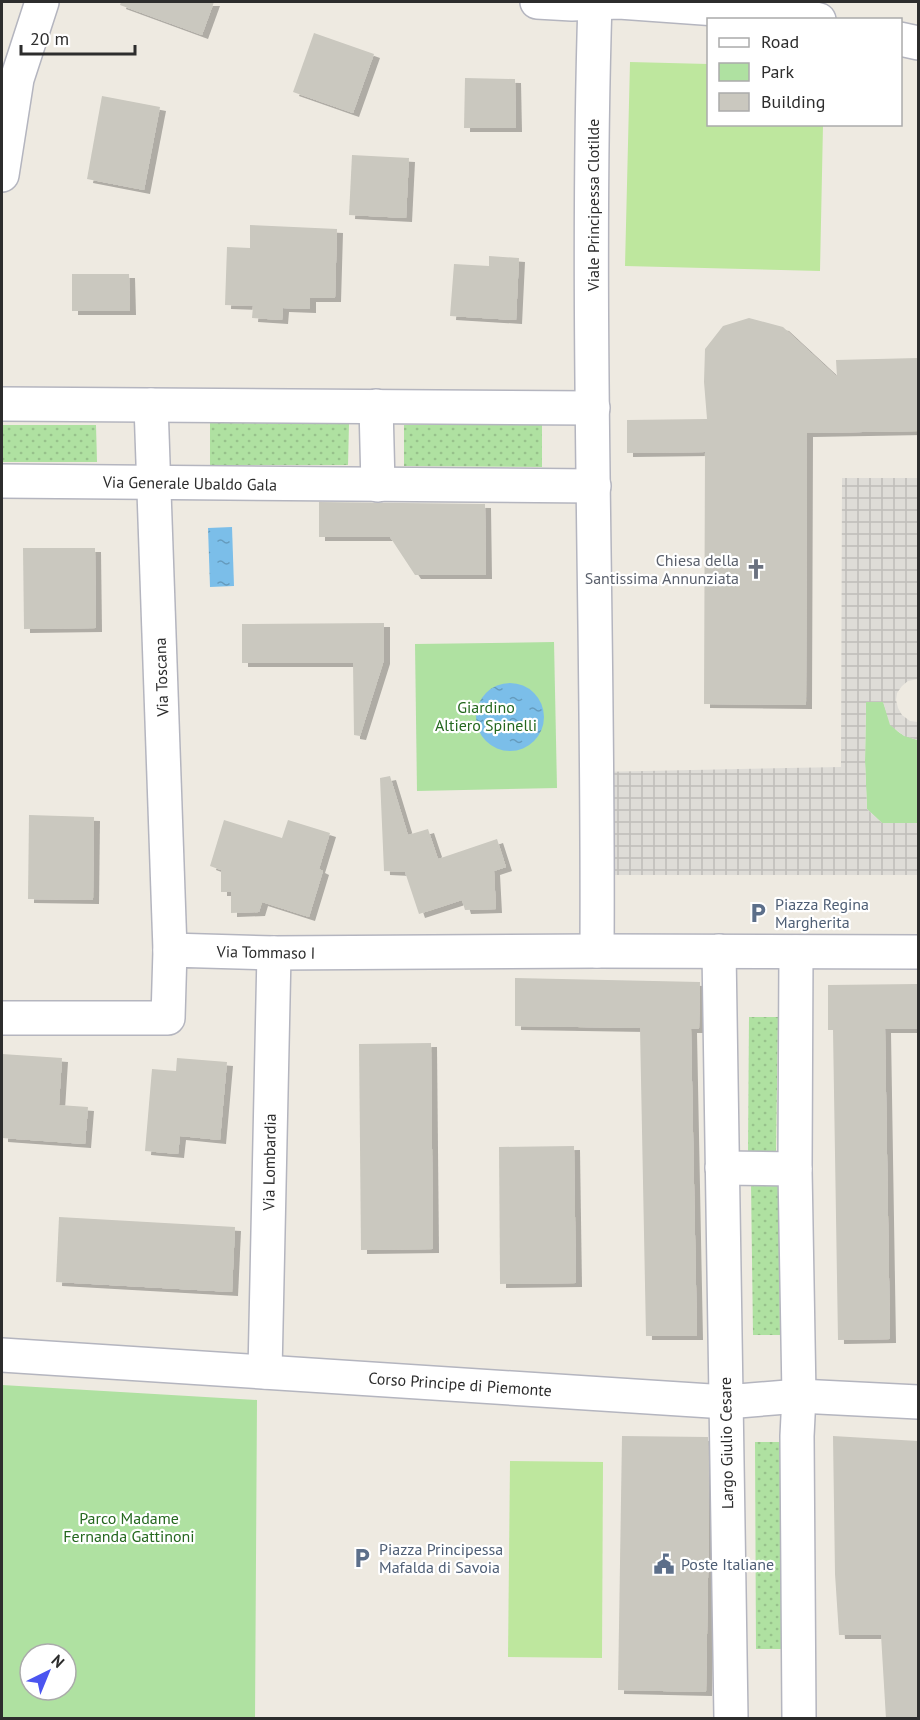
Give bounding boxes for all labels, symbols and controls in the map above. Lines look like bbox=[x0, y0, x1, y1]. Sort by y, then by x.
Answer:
scale bar bbox=[21, 18, 135, 56]
legend bbox=[707, 18, 902, 126]
text: 20 m bbox=[30, 27, 69, 50]
text: Road bbox=[761, 30, 799, 53]
text: Park bbox=[761, 60, 794, 83]
text: Building bbox=[761, 90, 825, 113]
street label: Viale Principessa Clotilde bbox=[583, 119, 603, 292]
street label: Via Generale Ubaldo Gala bbox=[102, 471, 277, 495]
place label: Chiesa della Santissima Annunziata bbox=[585, 550, 739, 588]
church icon: Chiesa della Santissima Annunziata bbox=[744, 557, 768, 581]
street label: Via Toscana bbox=[150, 637, 172, 718]
park label: Giardino Altiero Spinelli bbox=[435, 697, 537, 735]
place label: Piazza Regina Margherita bbox=[775, 894, 869, 932]
parking icon: Piazza Regina Margherita bbox=[746, 901, 770, 925]
street label: Via Tommaso I bbox=[216, 941, 315, 963]
street label: Via Lombardia bbox=[258, 1113, 280, 1212]
street label: Corso Principe di Piemonte bbox=[368, 1368, 552, 1400]
street label: Largo Giulio Cesare bbox=[715, 1377, 737, 1509]
park label: Parco Madame Fernanda Gattinoni bbox=[63, 1508, 195, 1546]
place label: Piazza Principessa Mafalda di Savoia bbox=[379, 1539, 503, 1577]
parking icon: Piazza Principessa Mafalda di Savoia bbox=[350, 1546, 374, 1570]
public building icon: Poste Italiane bbox=[652, 1552, 676, 1576]
place label: Poste Italiane bbox=[681, 1554, 774, 1574]
north arrow bbox=[18, 1642, 78, 1702]
text: N bbox=[48, 1650, 69, 1672]

